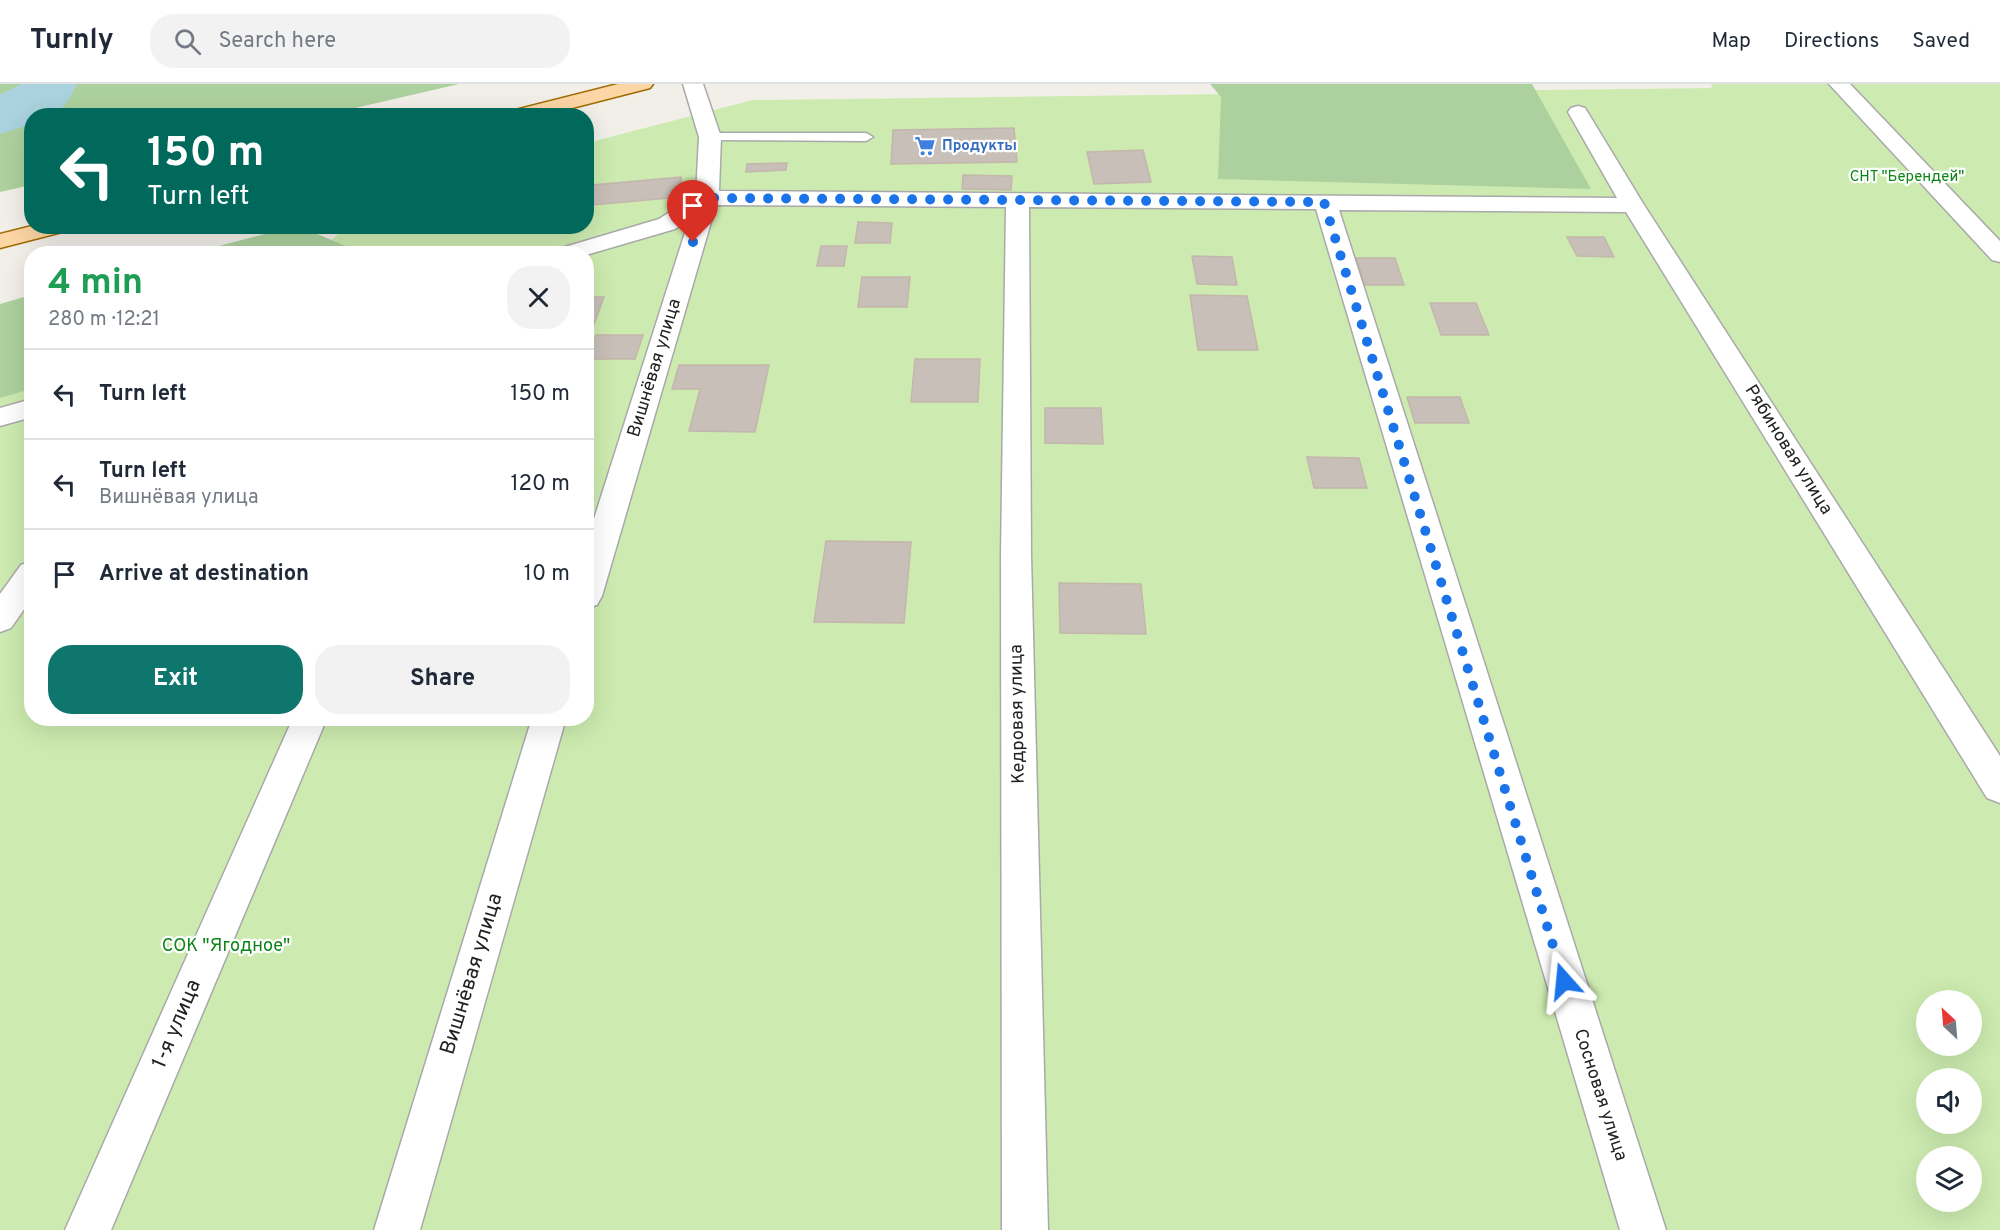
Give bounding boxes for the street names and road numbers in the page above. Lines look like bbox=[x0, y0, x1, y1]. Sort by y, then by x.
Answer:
street label: Вишнёвая улица bbox=[623, 296, 687, 440]
street label: Рябиновая улица bbox=[1739, 381, 1837, 519]
street label: Кедровая улица bbox=[1005, 644, 1031, 784]
street label: Вишнёвая улица bbox=[435, 890, 509, 1058]
street label: 1-я улица bbox=[146, 975, 208, 1073]
street label: Сосновая улица bbox=[1568, 1026, 1632, 1164]

